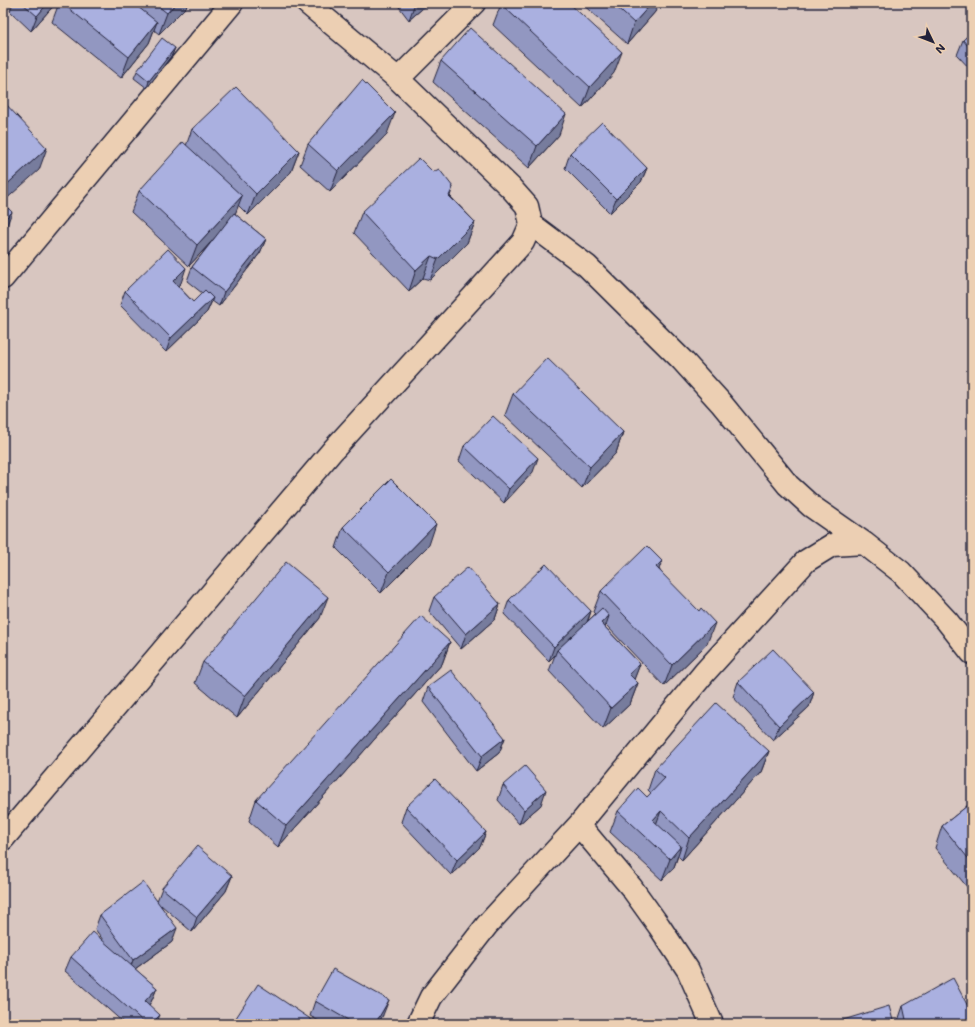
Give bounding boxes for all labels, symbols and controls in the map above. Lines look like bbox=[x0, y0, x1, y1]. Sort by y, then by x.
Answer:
north arrow bbox=[913, 22, 953, 62]
text: N bbox=[932, 41, 949, 57]

